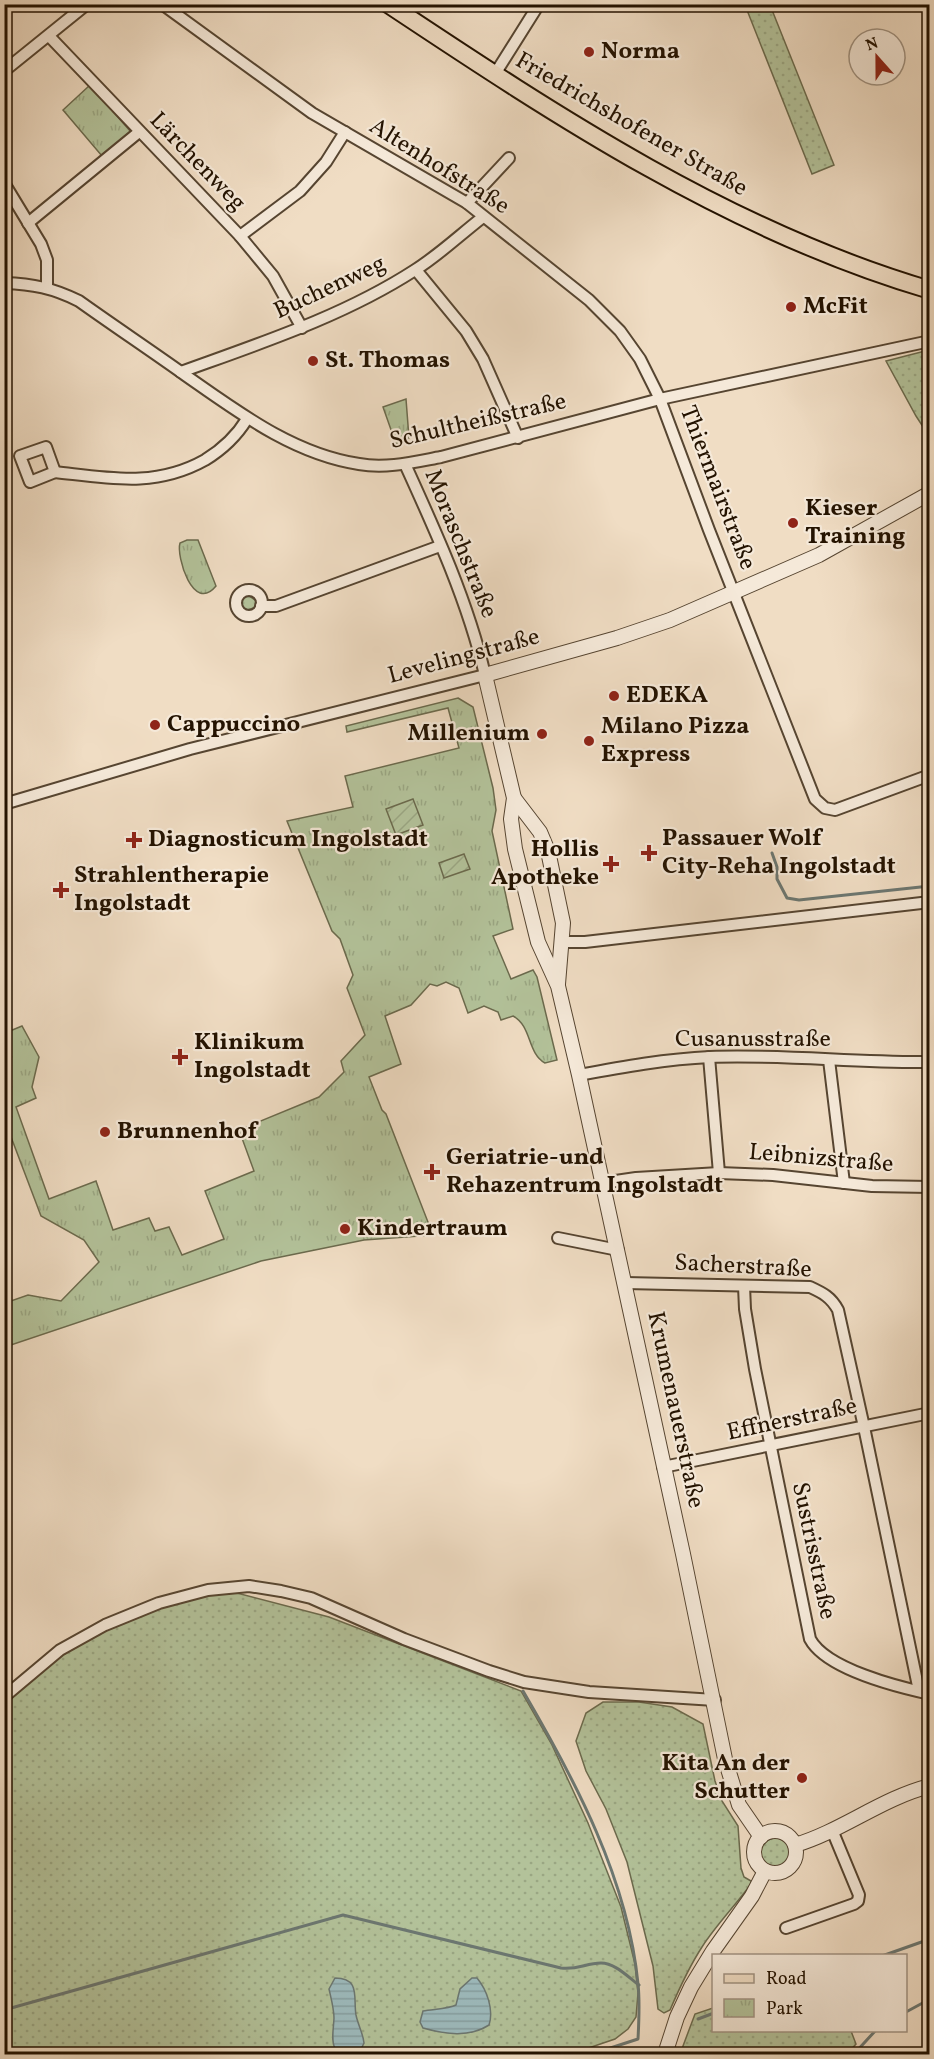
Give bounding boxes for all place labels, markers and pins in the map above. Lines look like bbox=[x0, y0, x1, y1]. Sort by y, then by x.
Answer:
place label: Norma bbox=[601, 35, 680, 69]
marker: Norma bbox=[582, 45, 596, 59]
place label: McFit bbox=[803, 290, 868, 324]
marker: McFit bbox=[784, 300, 798, 314]
place label: St. Thomas bbox=[325, 344, 450, 378]
marker: St. Thomas bbox=[306, 354, 320, 368]
place label: Kieser Training bbox=[805, 492, 905, 554]
marker: Kieser Training bbox=[786, 516, 800, 530]
place label: EDEKA bbox=[626, 679, 708, 713]
marker: EDEKA bbox=[607, 689, 621, 703]
place label: Cappuccino bbox=[167, 708, 300, 742]
place label: Milano Pizza Express bbox=[601, 710, 749, 772]
place label: Millenium bbox=[408, 717, 530, 751]
marker: Cappuccino bbox=[148, 718, 162, 732]
marker: Millenium bbox=[535, 727, 549, 741]
marker: Milano Pizza Express bbox=[582, 734, 596, 748]
place label: Passauer Wolf City-Reha Ingolstadt bbox=[662, 822, 896, 884]
place label: Diagnosticum Ingolstadt bbox=[148, 823, 428, 857]
marker: Diagnosticum Ingolstadt bbox=[125, 831, 143, 849]
place label: Hollis Apotheke bbox=[491, 833, 599, 895]
marker: Passauer Wolf City-Reha Ingolstadt bbox=[640, 844, 658, 862]
marker: Hollis Apotheke bbox=[604, 857, 618, 871]
place label: Strahlentherapie Ingolstadt bbox=[74, 859, 269, 921]
marker: Strahlentherapie Ingolstadt bbox=[52, 881, 70, 899]
place label: Klinikum Ingolstadt bbox=[194, 1026, 311, 1088]
marker: Klinikum Ingolstadt bbox=[171, 1048, 189, 1066]
place label: Brunnenhof bbox=[117, 1115, 259, 1149]
marker: Brunnenhof bbox=[98, 1125, 112, 1139]
place label: Geriatrie-und Rehazentrum Ingolstadt bbox=[446, 1141, 723, 1203]
marker: Geriatrie-und Rehazentrum Ingolstadt bbox=[423, 1163, 441, 1181]
place label: Kindertraum bbox=[357, 1212, 508, 1246]
marker: Kindertraum bbox=[338, 1222, 352, 1236]
place label: Kita An der Schutter bbox=[661, 1747, 790, 1809]
marker: Kita An der Schutter bbox=[795, 1771, 809, 1785]

